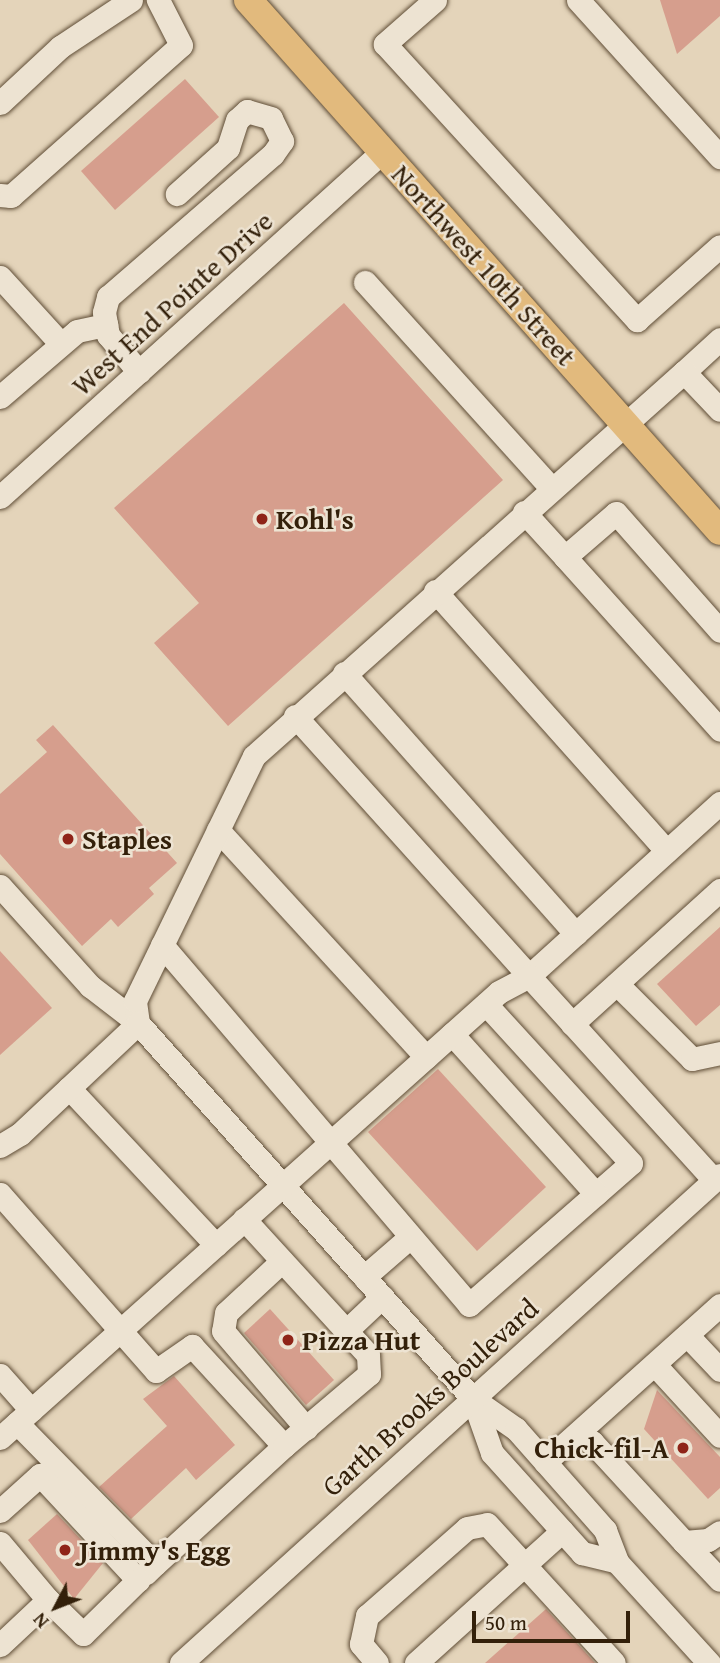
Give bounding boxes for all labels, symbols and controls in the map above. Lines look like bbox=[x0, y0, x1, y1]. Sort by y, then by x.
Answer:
street label: Northwest 10th Street bbox=[385, 158, 583, 372]
street label: West End Pointe Drive bbox=[65, 204, 279, 402]
place label: Kohl's bbox=[276, 502, 354, 536]
marker: Kohl's bbox=[254, 511, 270, 527]
place label: Staples bbox=[82, 822, 172, 856]
marker: Staples bbox=[60, 831, 76, 847]
street label: Garth Brooks Boulevard bbox=[315, 1291, 545, 1503]
place label: Pizza Hut bbox=[302, 1323, 420, 1357]
marker: Pizza Hut bbox=[280, 1332, 296, 1348]
place label: Chick-fil-A bbox=[534, 1431, 669, 1465]
marker: Chick-fil-A bbox=[675, 1440, 691, 1456]
place label: Jimmy's Egg bbox=[79, 1533, 230, 1567]
marker: Jimmy's Egg bbox=[57, 1542, 73, 1558]
north arrow bbox=[21, 1572, 91, 1642]
scale bar bbox=[475, 1596, 632, 1640]
text: N bbox=[26, 1607, 55, 1635]
text: 50 m bbox=[485, 1607, 527, 1638]

